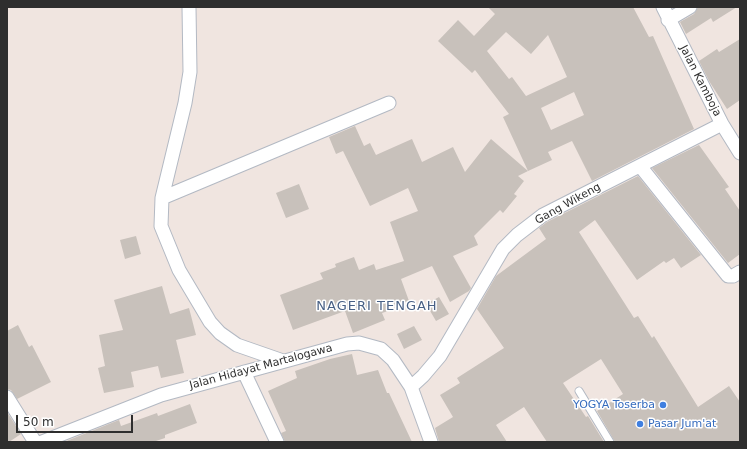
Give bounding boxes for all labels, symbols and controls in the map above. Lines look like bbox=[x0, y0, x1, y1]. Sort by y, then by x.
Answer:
street label: Jalan Kamboja bbox=[676, 43, 724, 119]
street label: Gang Wikeng bbox=[533, 181, 603, 227]
district label: NAGERI TENGAH bbox=[316, 299, 438, 315]
street label: Jalan Hidayat Martalogawa bbox=[188, 342, 334, 392]
place label: YOGYA Toserba bbox=[573, 398, 655, 412]
marker: YOGYA Toserba bbox=[658, 400, 668, 410]
scale bar bbox=[18, 407, 135, 433]
text: 50 m bbox=[23, 415, 54, 429]
place label: Pasar Jum'at bbox=[648, 417, 716, 431]
marker: Pasar Jum'at bbox=[635, 419, 645, 429]

